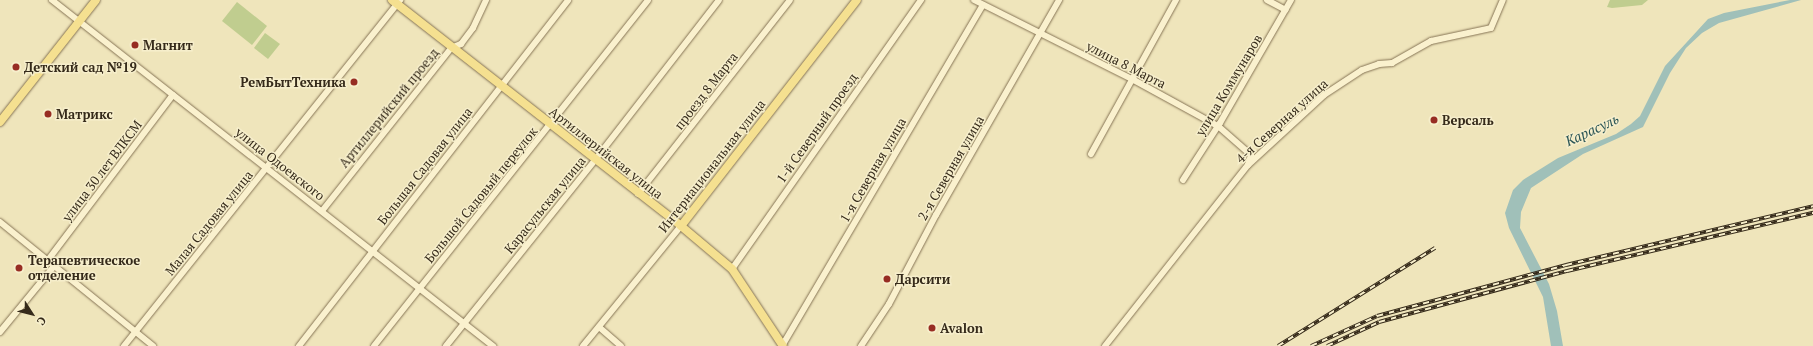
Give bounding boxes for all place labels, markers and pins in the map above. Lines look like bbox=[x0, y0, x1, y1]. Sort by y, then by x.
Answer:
place label: Магнит bbox=[143, 37, 193, 53]
marker: Магнит bbox=[130, 40, 140, 50]
place label: Детский сад №19 bbox=[24, 59, 137, 75]
marker: Детский сад №19 bbox=[11, 62, 21, 72]
place label: РемБытТехника bbox=[240, 74, 346, 90]
marker: РемБытТехника bbox=[349, 77, 359, 87]
place label: Матрикс bbox=[56, 106, 113, 122]
marker: Матрикс bbox=[43, 109, 53, 119]
place label: Версаль bbox=[1442, 112, 1494, 128]
marker: Версаль bbox=[1429, 115, 1439, 125]
place label: Терапевтическое отделение bbox=[28, 253, 140, 284]
marker: Терапевтическое отделение bbox=[13, 262, 25, 274]
place label: Дарсити bbox=[895, 271, 950, 287]
marker: Дарсити bbox=[882, 274, 892, 284]
place label: Avalon bbox=[940, 320, 983, 336]
marker: Avalon bbox=[927, 323, 937, 333]

